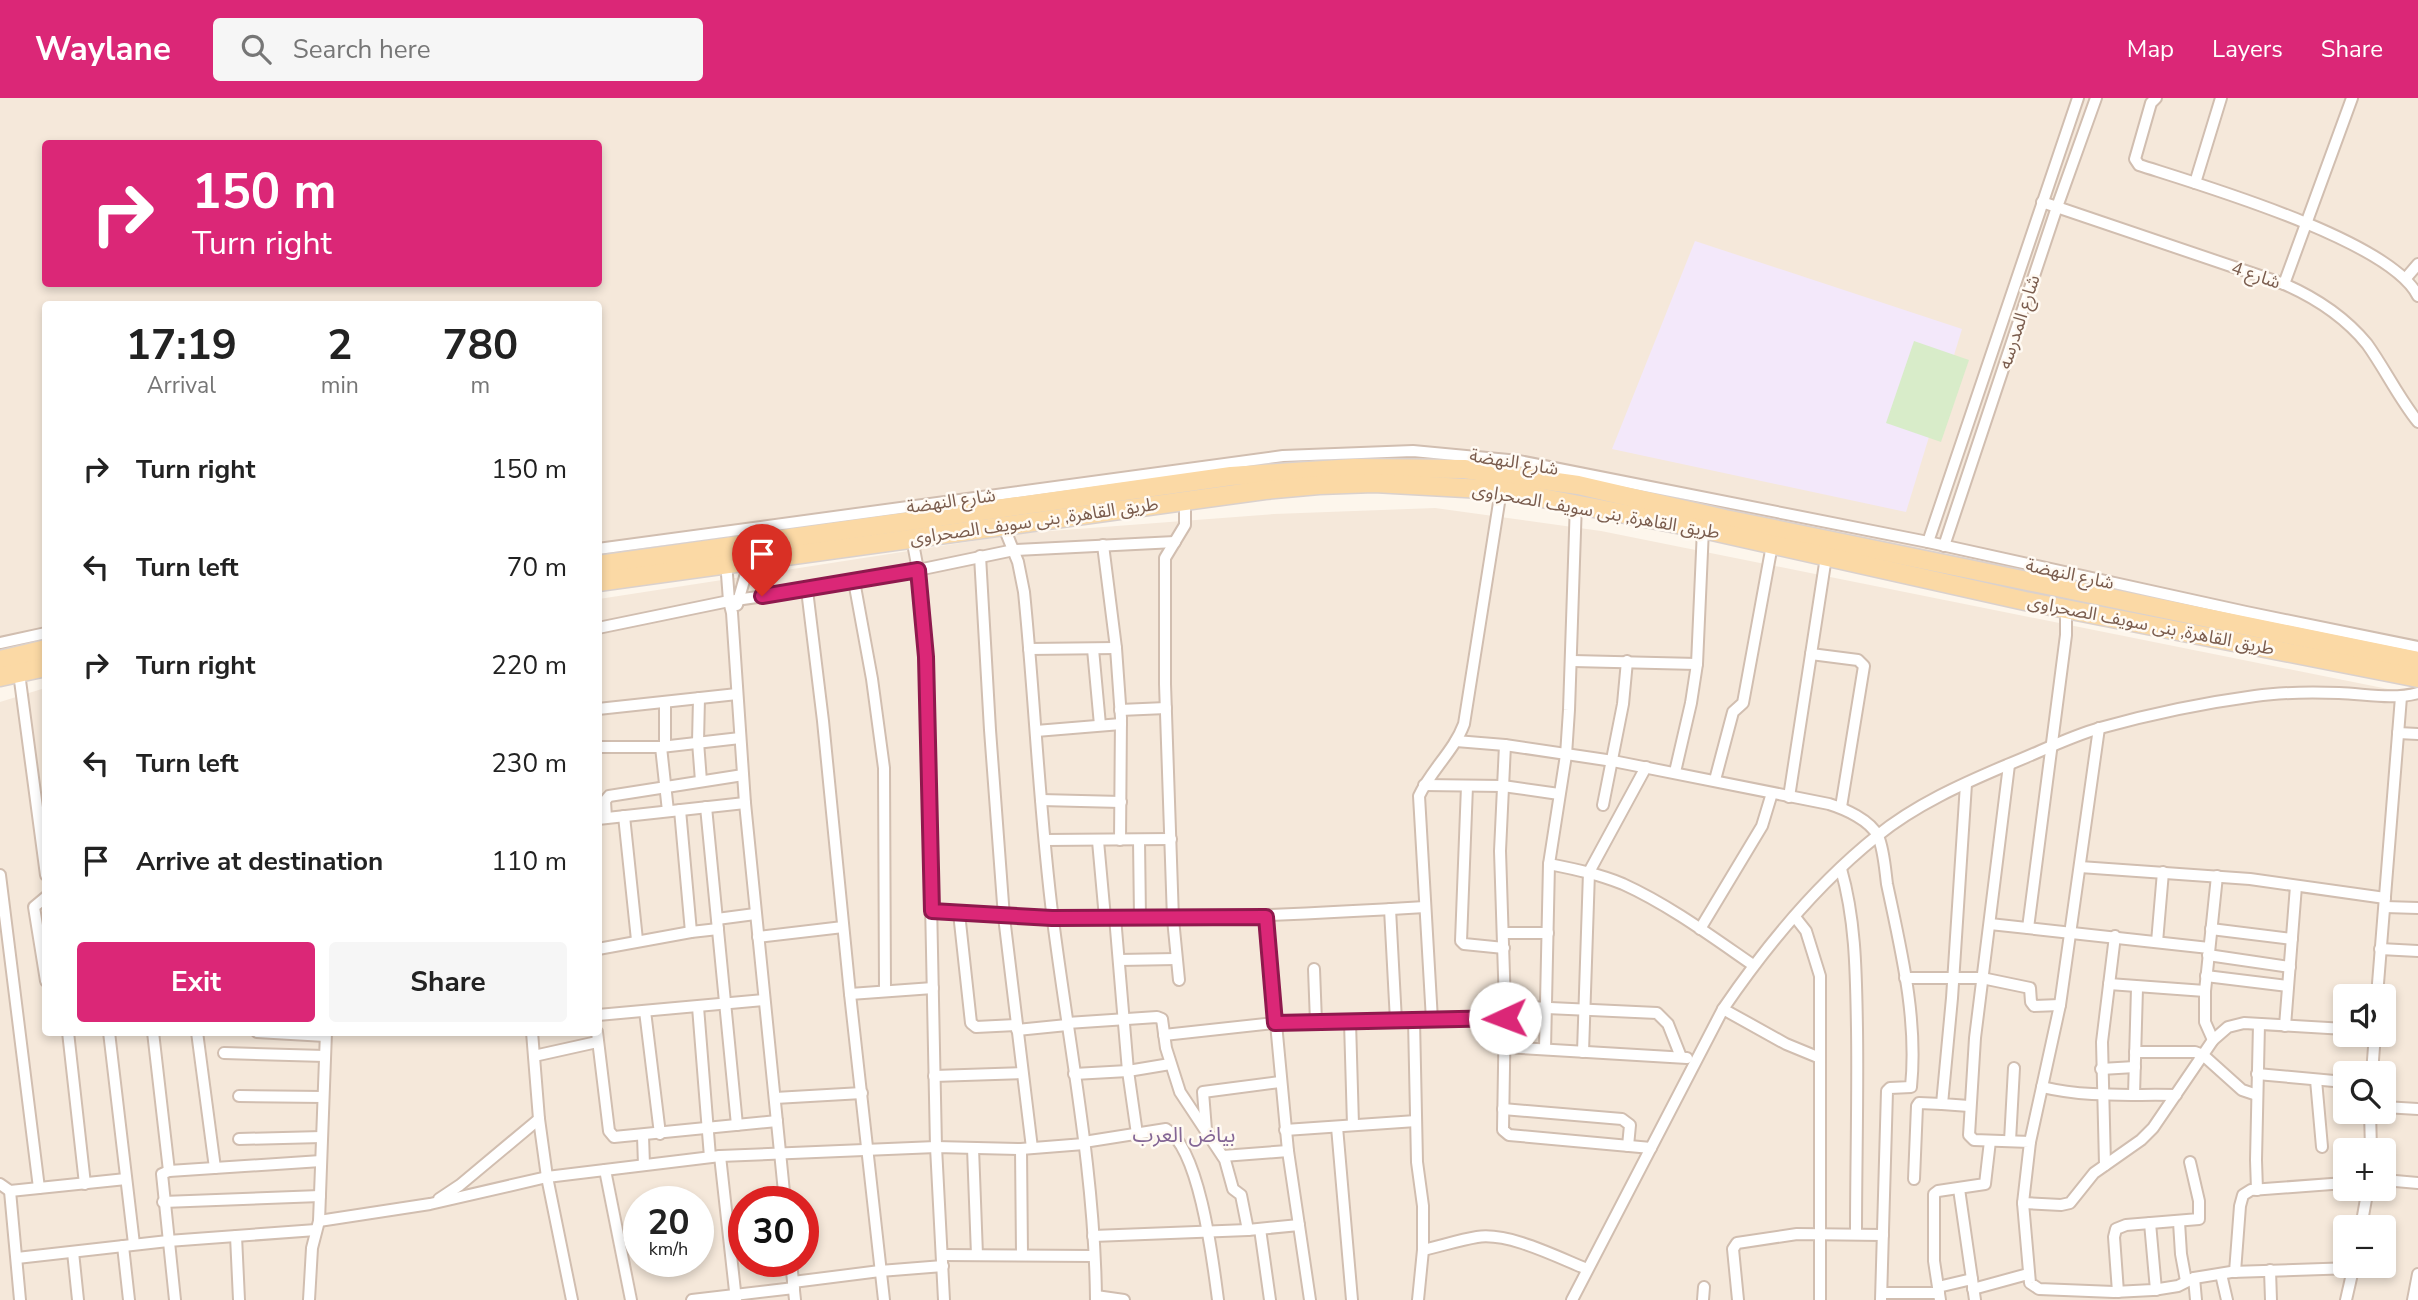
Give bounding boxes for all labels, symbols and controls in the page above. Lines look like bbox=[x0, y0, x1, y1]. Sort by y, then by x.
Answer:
search box bbox=[213, 18, 703, 81]
text: Waylane bbox=[35, 27, 171, 72]
icon: search bbox=[237, 30, 275, 68]
text: Search here bbox=[293, 32, 431, 67]
text: Map bbox=[2127, 33, 2174, 65]
text: Layers bbox=[2212, 33, 2283, 65]
text: Share bbox=[2321, 33, 2383, 65]
text: 150 m bbox=[192, 158, 336, 225]
icon: right bbox=[77, 168, 168, 259]
text: Turn right bbox=[192, 222, 332, 265]
street label: شارع 4 bbox=[2228, 255, 2284, 296]
street label: شارع المدرسه bbox=[1993, 272, 2047, 373]
text: 17:19 bbox=[126, 317, 237, 374]
text: 2 bbox=[327, 317, 352, 374]
text: 780 bbox=[443, 317, 518, 374]
text: Arrival bbox=[147, 370, 216, 401]
text: min bbox=[321, 370, 359, 401]
text: m bbox=[471, 370, 490, 401]
street label: شارع النهضة bbox=[1467, 443, 1560, 483]
icon: right bbox=[77, 450, 115, 488]
text: Turn right bbox=[136, 452, 255, 487]
text: 150 m bbox=[491, 452, 567, 487]
street label: طريق القاهرة, بنى سويف الصحراوى bbox=[1470, 477, 1722, 545]
street label: شارع النهضة bbox=[905, 483, 997, 521]
street label: طريق القاهرة, بنى سويف الصحراوى bbox=[908, 492, 1160, 550]
pin bbox=[732, 524, 792, 596]
icon: arrive bbox=[743, 535, 781, 573]
icon: left bbox=[77, 548, 115, 586]
text: Turn left bbox=[136, 550, 239, 585]
text: 70 m bbox=[507, 550, 567, 585]
street label: شارع النهضة bbox=[2023, 553, 2116, 597]
street label: طريق القاهرة, بنى سويف الصحراوى bbox=[2026, 589, 2276, 661]
icon: right bbox=[77, 646, 115, 684]
text: Turn right bbox=[136, 648, 255, 683]
text: 220 m bbox=[491, 648, 567, 683]
icon: left bbox=[77, 744, 115, 782]
text: Turn left bbox=[136, 746, 239, 781]
text: 230 m bbox=[491, 746, 567, 781]
icon: arrive bbox=[77, 842, 115, 880]
text: Arrive at destination bbox=[136, 844, 383, 879]
text: 110 m bbox=[491, 844, 567, 879]
button: Exit bbox=[77, 942, 315, 1022]
button: Share bbox=[329, 942, 567, 1022]
position arrow bbox=[1468, 981, 1542, 1055]
map controls bbox=[2333, 984, 2396, 1278]
button: sound bbox=[2333, 984, 2396, 1047]
button: search bbox=[2333, 1061, 2396, 1124]
district label: بياض العرب bbox=[1133, 1121, 1235, 1149]
button: + bbox=[2333, 1138, 2396, 1201]
speed limit sign: 30 bbox=[728, 1186, 819, 1277]
text: 20 bbox=[647, 1199, 690, 1246]
button: − bbox=[2333, 1215, 2396, 1278]
text: km/h bbox=[649, 1237, 688, 1261]

